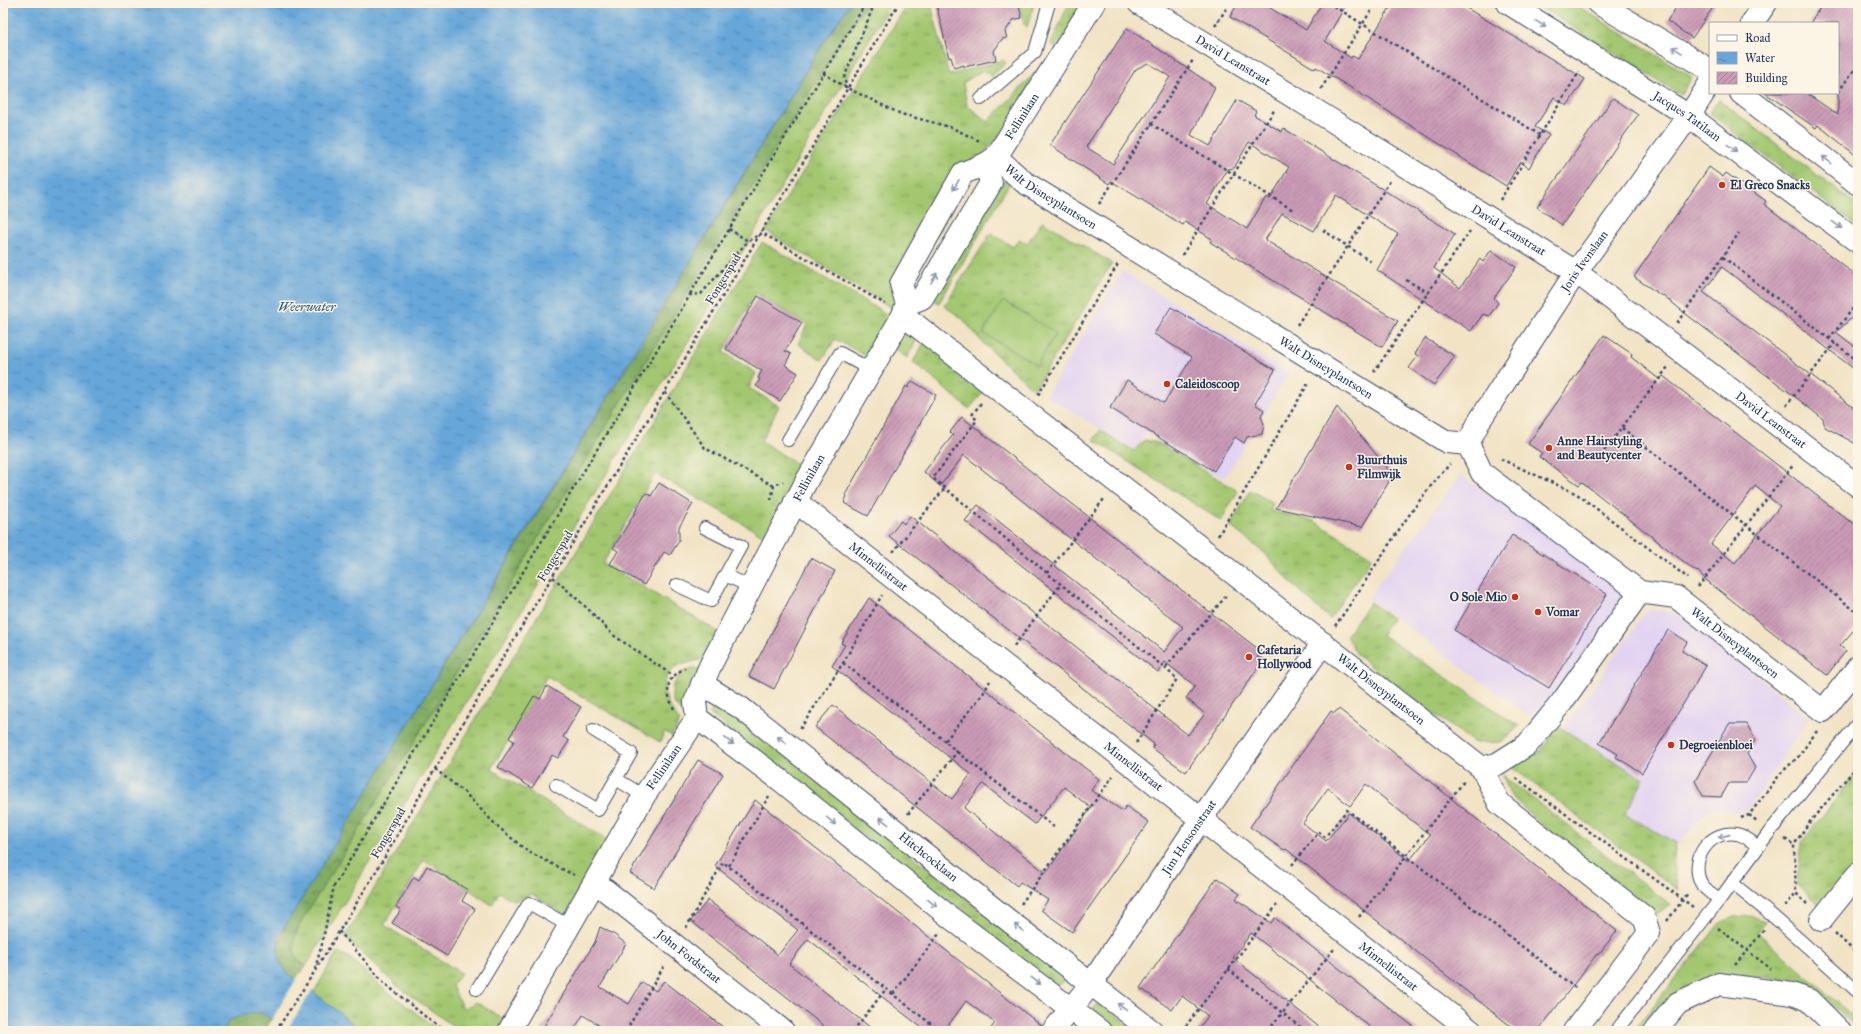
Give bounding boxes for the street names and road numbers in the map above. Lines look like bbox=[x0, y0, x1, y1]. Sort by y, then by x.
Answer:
street label: David Leanstraat bbox=[1193, 32, 1274, 89]
street label: Jacques Tatilaan bbox=[1648, 87, 1724, 145]
street label: Fellinilaan bbox=[1002, 90, 1042, 142]
street label: Walt Disneyplantsoen bbox=[1002, 161, 1100, 232]
street label: David Leanstraat bbox=[1469, 202, 1549, 259]
street label: Joris Ivenslaan bbox=[1557, 227, 1611, 297]
street label: Fongerspad bbox=[702, 251, 744, 307]
street label: Walt Disneyplantsoen bbox=[1277, 334, 1376, 402]
street label: David Leanstraat bbox=[1733, 389, 1810, 452]
street label: Fellinilaan bbox=[790, 451, 828, 504]
street label: Fongerspad bbox=[534, 528, 576, 584]
street label: Minnellistraat bbox=[846, 539, 911, 594]
street label: Walt Disneyplantsoen bbox=[1688, 604, 1782, 681]
street label: Walt Disneyplantsoen bbox=[1335, 650, 1428, 728]
street label: Minnellistraat bbox=[1101, 739, 1166, 794]
street label: Fellinilaan bbox=[643, 741, 684, 793]
street label: Jim Hensonstraat bbox=[1158, 796, 1220, 879]
street label: Fongerspad bbox=[368, 805, 409, 862]
street label: Hitchcocklaan bbox=[896, 829, 961, 885]
street label: John Fordstraat bbox=[652, 926, 725, 987]
street label: Minnellistraat bbox=[1356, 939, 1421, 994]

